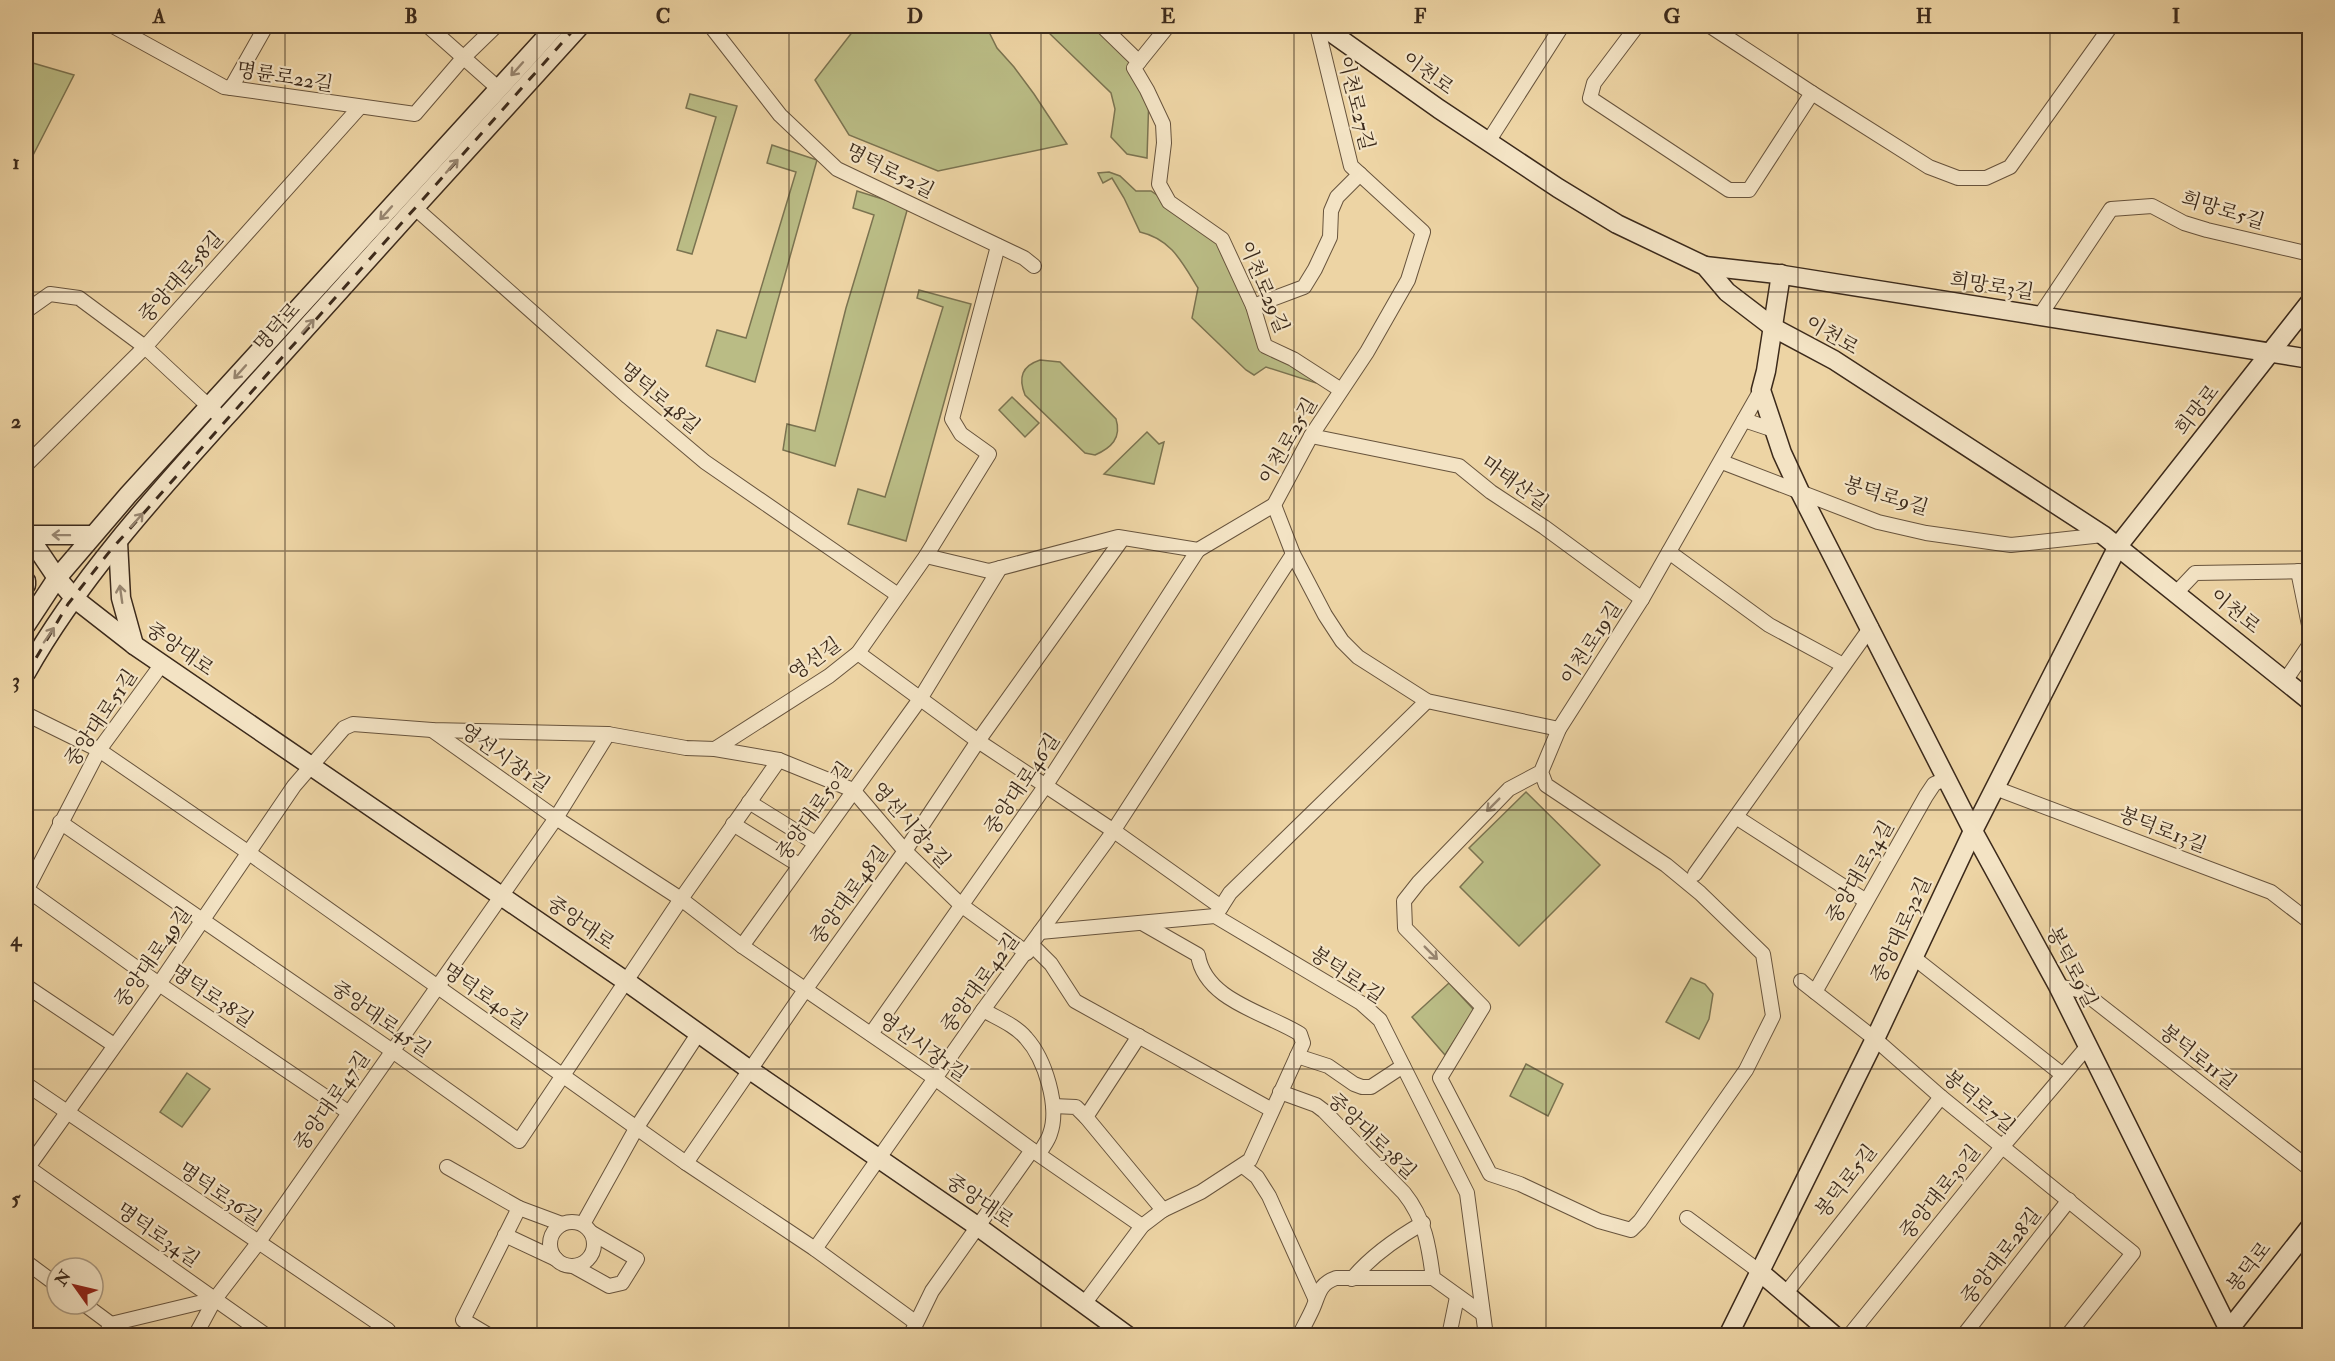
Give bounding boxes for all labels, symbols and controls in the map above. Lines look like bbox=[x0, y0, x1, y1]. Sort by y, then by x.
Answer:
text: A bbox=[152, 4, 166, 29]
text: B bbox=[404, 4, 418, 29]
text: C bbox=[656, 4, 670, 29]
text: D bbox=[907, 4, 923, 29]
text: E bbox=[1161, 4, 1176, 29]
text: F bbox=[1414, 4, 1427, 29]
text: G bbox=[1664, 4, 1681, 29]
text: H bbox=[1916, 4, 1932, 29]
text: I bbox=[2172, 4, 2180, 29]
street label: 이천로 bbox=[1397, 46, 1459, 100]
street label: 이천로27길 bbox=[1332, 53, 1380, 153]
street label: 명륜로22길 bbox=[235, 57, 335, 97]
one-way arrow bbox=[510, 61, 524, 76]
street label: 명덕로52길 bbox=[841, 138, 939, 204]
text: 1 bbox=[12, 150, 20, 175]
one-way arrow bbox=[445, 158, 459, 173]
street label: 희망로5길 bbox=[2178, 185, 2268, 235]
one-way arrow bbox=[379, 205, 393, 220]
street label: 중앙대로58길 bbox=[133, 226, 229, 328]
street label: 이천로29길 bbox=[1233, 237, 1295, 337]
street label: 희망로3길 bbox=[1948, 267, 2036, 305]
street label: 명덕로 bbox=[248, 297, 306, 357]
street label: 이천로 bbox=[1801, 310, 1863, 360]
one-way arrow bbox=[301, 319, 315, 334]
street label: 명덕로48길 bbox=[615, 357, 705, 439]
one-way arrow bbox=[233, 365, 247, 380]
street label: 희망로 bbox=[2169, 379, 2225, 441]
street label: 이천로25길 bbox=[1253, 393, 1323, 489]
text: 2 bbox=[11, 409, 21, 434]
street label: 마태산길 bbox=[1476, 450, 1554, 516]
street label: 봉덕로9길 bbox=[1840, 471, 1932, 521]
one-way arrow bbox=[130, 513, 144, 528]
one-way arrow bbox=[51, 529, 71, 541]
street label: 이천로 bbox=[2205, 583, 2265, 639]
one-way arrow bbox=[116, 584, 127, 604]
street label: 이천로19길 bbox=[1555, 597, 1627, 689]
street label: 중앙대로 bbox=[141, 617, 219, 681]
one-way arrow bbox=[43, 628, 56, 644]
street label: 영선길 bbox=[784, 632, 846, 686]
street label: 중앙대로51길 bbox=[59, 664, 143, 772]
text: 3 bbox=[12, 668, 20, 693]
street label: 영선시장1길 bbox=[455, 718, 555, 798]
street label: 중앙대로46길 bbox=[979, 728, 1065, 840]
street label: 중앙대로50길 bbox=[771, 757, 857, 865]
street label: 영선시장2길 bbox=[866, 777, 956, 873]
one-way arrow bbox=[1486, 797, 1501, 812]
street label: 봉덕로13길 bbox=[2116, 802, 2210, 858]
street label: 중앙대로34길 bbox=[1820, 816, 1900, 928]
street label: 중앙대로48길 bbox=[805, 840, 893, 950]
street label: 중앙대로32길 bbox=[1865, 873, 1937, 987]
street label: 중앙대로 bbox=[542, 891, 620, 955]
street label: 중앙대로49길 bbox=[109, 902, 197, 1012]
street label: 봉덕로9길 bbox=[2041, 922, 2103, 1012]
text: 4 bbox=[10, 927, 23, 952]
street label: 중앙대로42길 bbox=[935, 928, 1025, 1038]
street label: 봉덕로1길 bbox=[1305, 941, 1389, 1009]
one-way arrow bbox=[1423, 946, 1438, 961]
street label: 명덕로40길 bbox=[438, 958, 532, 1034]
street label: 명덕로38길 bbox=[166, 959, 258, 1033]
street label: 중앙대로45길 bbox=[326, 975, 436, 1063]
street label: 영선시장1길 bbox=[873, 1007, 973, 1087]
street label: 봉덕로11길 bbox=[2154, 1019, 2242, 1095]
street label: 중앙대로47길 bbox=[288, 1046, 376, 1156]
street label: 봉덕로7길 bbox=[1938, 1065, 2020, 1139]
street label: 중앙대로38길 bbox=[1322, 1088, 1422, 1184]
street label: 봉덕로5길 bbox=[1810, 1139, 1882, 1223]
street label: 중앙대로30길 bbox=[1894, 1140, 1986, 1244]
street label: 명덕로36길 bbox=[174, 1157, 266, 1231]
street label: 중앙대로 bbox=[941, 1169, 1019, 1233]
text: 5 bbox=[12, 1186, 22, 1211]
street label: 명덕로34길 bbox=[112, 1197, 204, 1273]
street label: 중앙대로28길 bbox=[1955, 1203, 2047, 1309]
street label: 봉덕로 bbox=[2221, 1236, 2277, 1298]
north arrow bbox=[45, 1256, 105, 1316]
text: N bbox=[51, 1266, 76, 1291]

